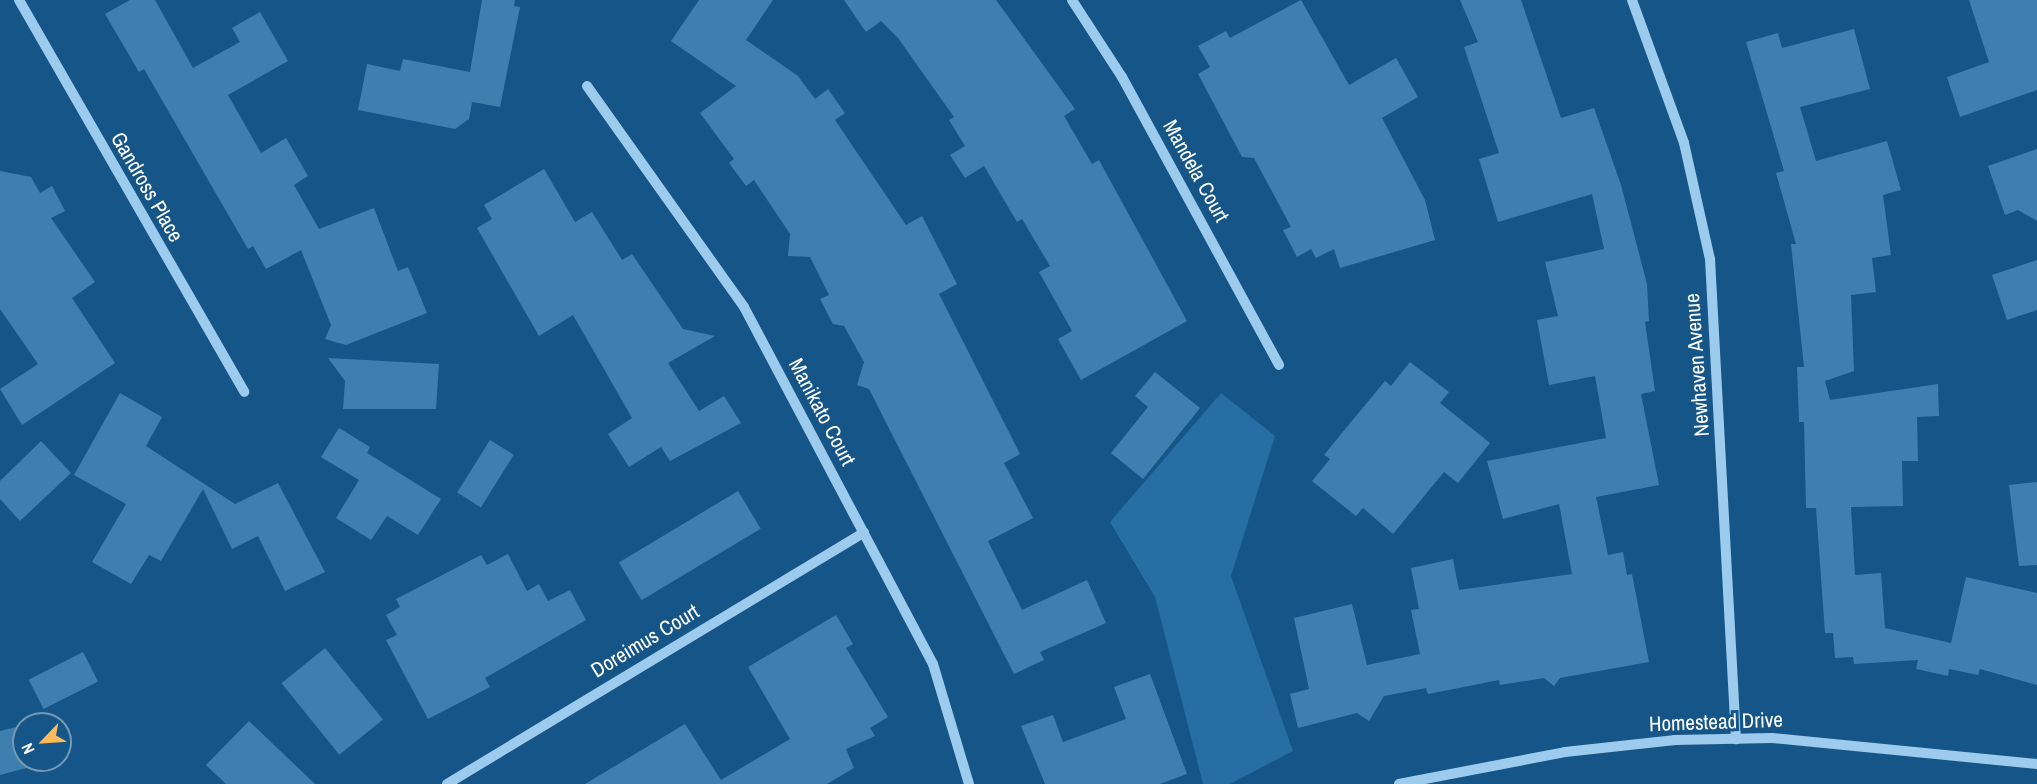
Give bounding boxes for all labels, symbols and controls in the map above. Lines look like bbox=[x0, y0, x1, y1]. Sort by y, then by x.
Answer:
street label: Mandela Court bbox=[1158, 116, 1234, 226]
street label: Gandross Place bbox=[105, 128, 189, 246]
street label: Newhaven Avenue bbox=[1679, 292, 1715, 438]
street label: Manikato Court bbox=[783, 354, 861, 470]
street label: Doreimus Court bbox=[586, 599, 704, 683]
street label: Homestead Drive bbox=[1649, 707, 1783, 737]
north arrow bbox=[12, 712, 72, 772]
text: N bbox=[16, 740, 39, 758]

